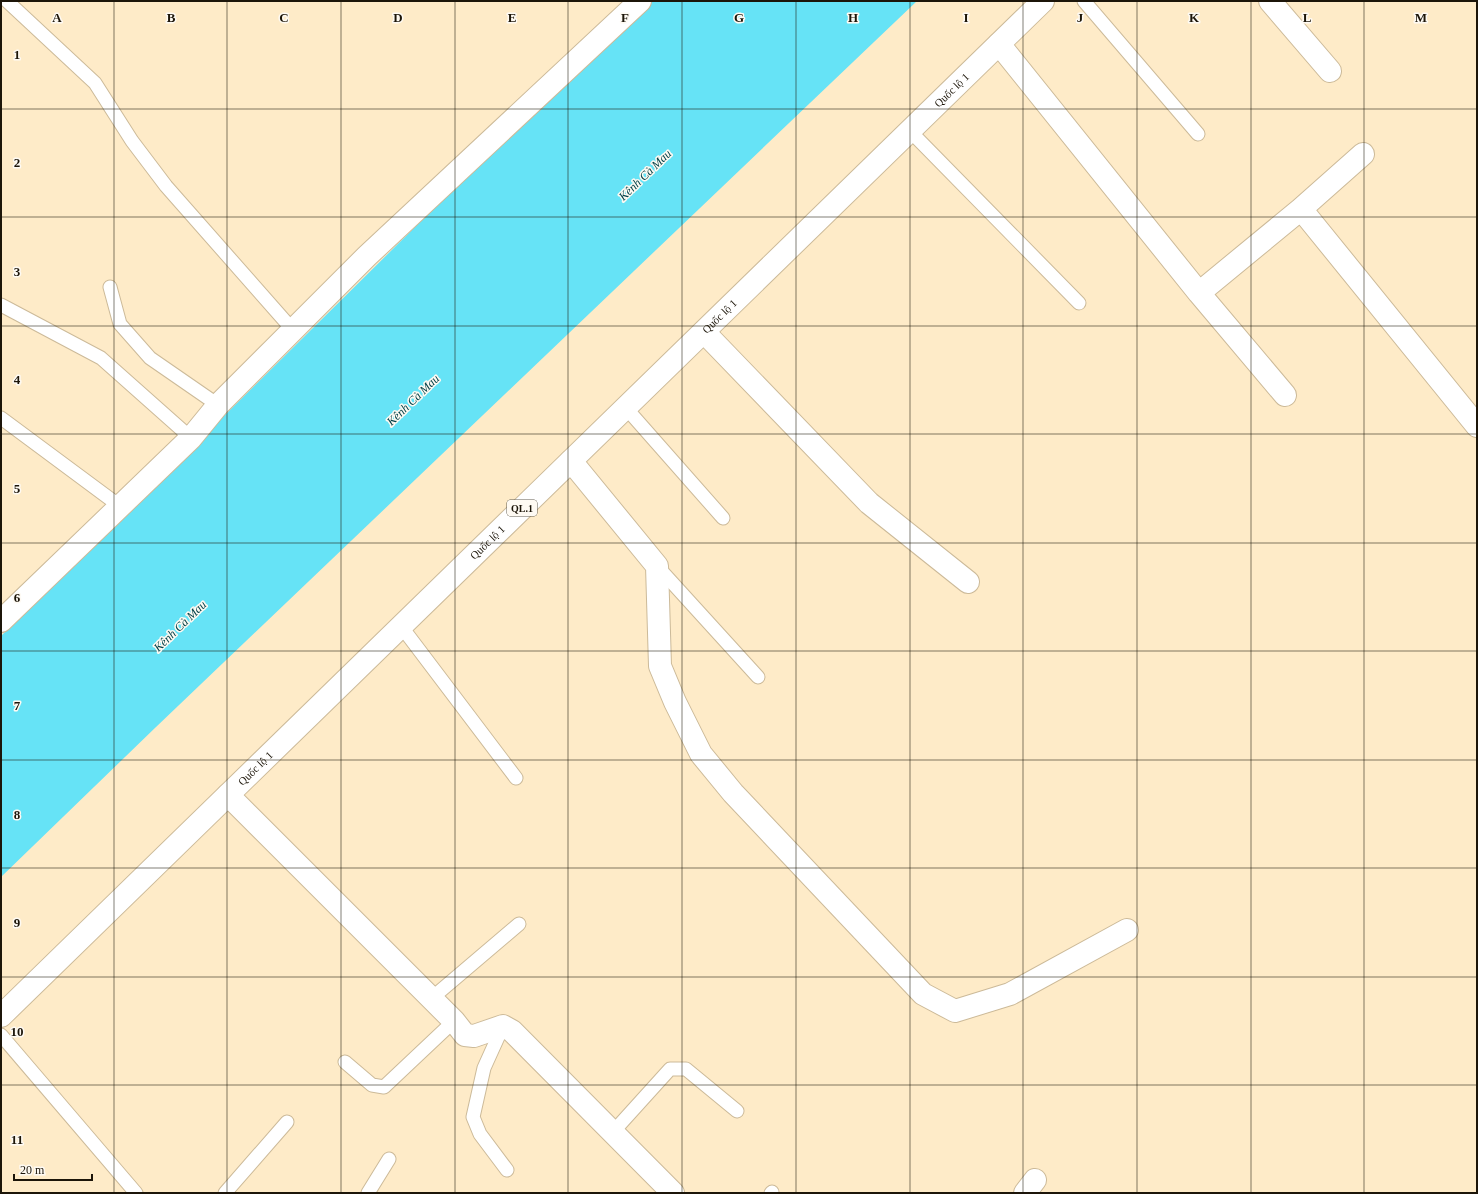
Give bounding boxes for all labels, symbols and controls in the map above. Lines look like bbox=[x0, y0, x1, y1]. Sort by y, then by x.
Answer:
text: A bbox=[52, 10, 62, 25]
text: B bbox=[167, 10, 176, 25]
text: C bbox=[279, 10, 289, 25]
text: D bbox=[393, 10, 403, 25]
text: E bbox=[508, 10, 516, 25]
text: F bbox=[621, 10, 629, 25]
text: G bbox=[734, 10, 744, 25]
text: H bbox=[848, 10, 858, 25]
text: I bbox=[963, 10, 969, 25]
text: J bbox=[1077, 10, 1084, 25]
text: K bbox=[1189, 10, 1200, 25]
text: L bbox=[1303, 10, 1312, 25]
text: M bbox=[1415, 10, 1427, 25]
text: 1 bbox=[14, 47, 20, 62]
street label: Quốc lộ 1 bbox=[932, 71, 971, 110]
water label: Kênh Cà Mau bbox=[615, 147, 674, 204]
text: 2 bbox=[14, 155, 20, 170]
text: 3 bbox=[14, 264, 21, 279]
street label: Quốc lộ 1 bbox=[700, 297, 739, 336]
text: 4 bbox=[14, 372, 21, 387]
water label: Kênh Cà Mau bbox=[383, 372, 442, 429]
text: 5 bbox=[14, 481, 21, 496]
road number: QL.1 bbox=[507, 500, 537, 516]
street label: Quốc lộ 1 bbox=[468, 523, 507, 562]
text: 6 bbox=[14, 590, 21, 605]
water label: Kênh Cà Mau bbox=[150, 598, 209, 655]
text: 7 bbox=[14, 698, 21, 713]
street label: Quốc lộ 1 bbox=[236, 749, 275, 788]
text: 8 bbox=[14, 807, 21, 822]
text: 9 bbox=[14, 915, 21, 930]
text: 10 bbox=[11, 1024, 24, 1039]
text: 11 bbox=[11, 1132, 23, 1147]
scale bar bbox=[14, 1156, 92, 1182]
text: 20 m bbox=[20, 1163, 45, 1177]

